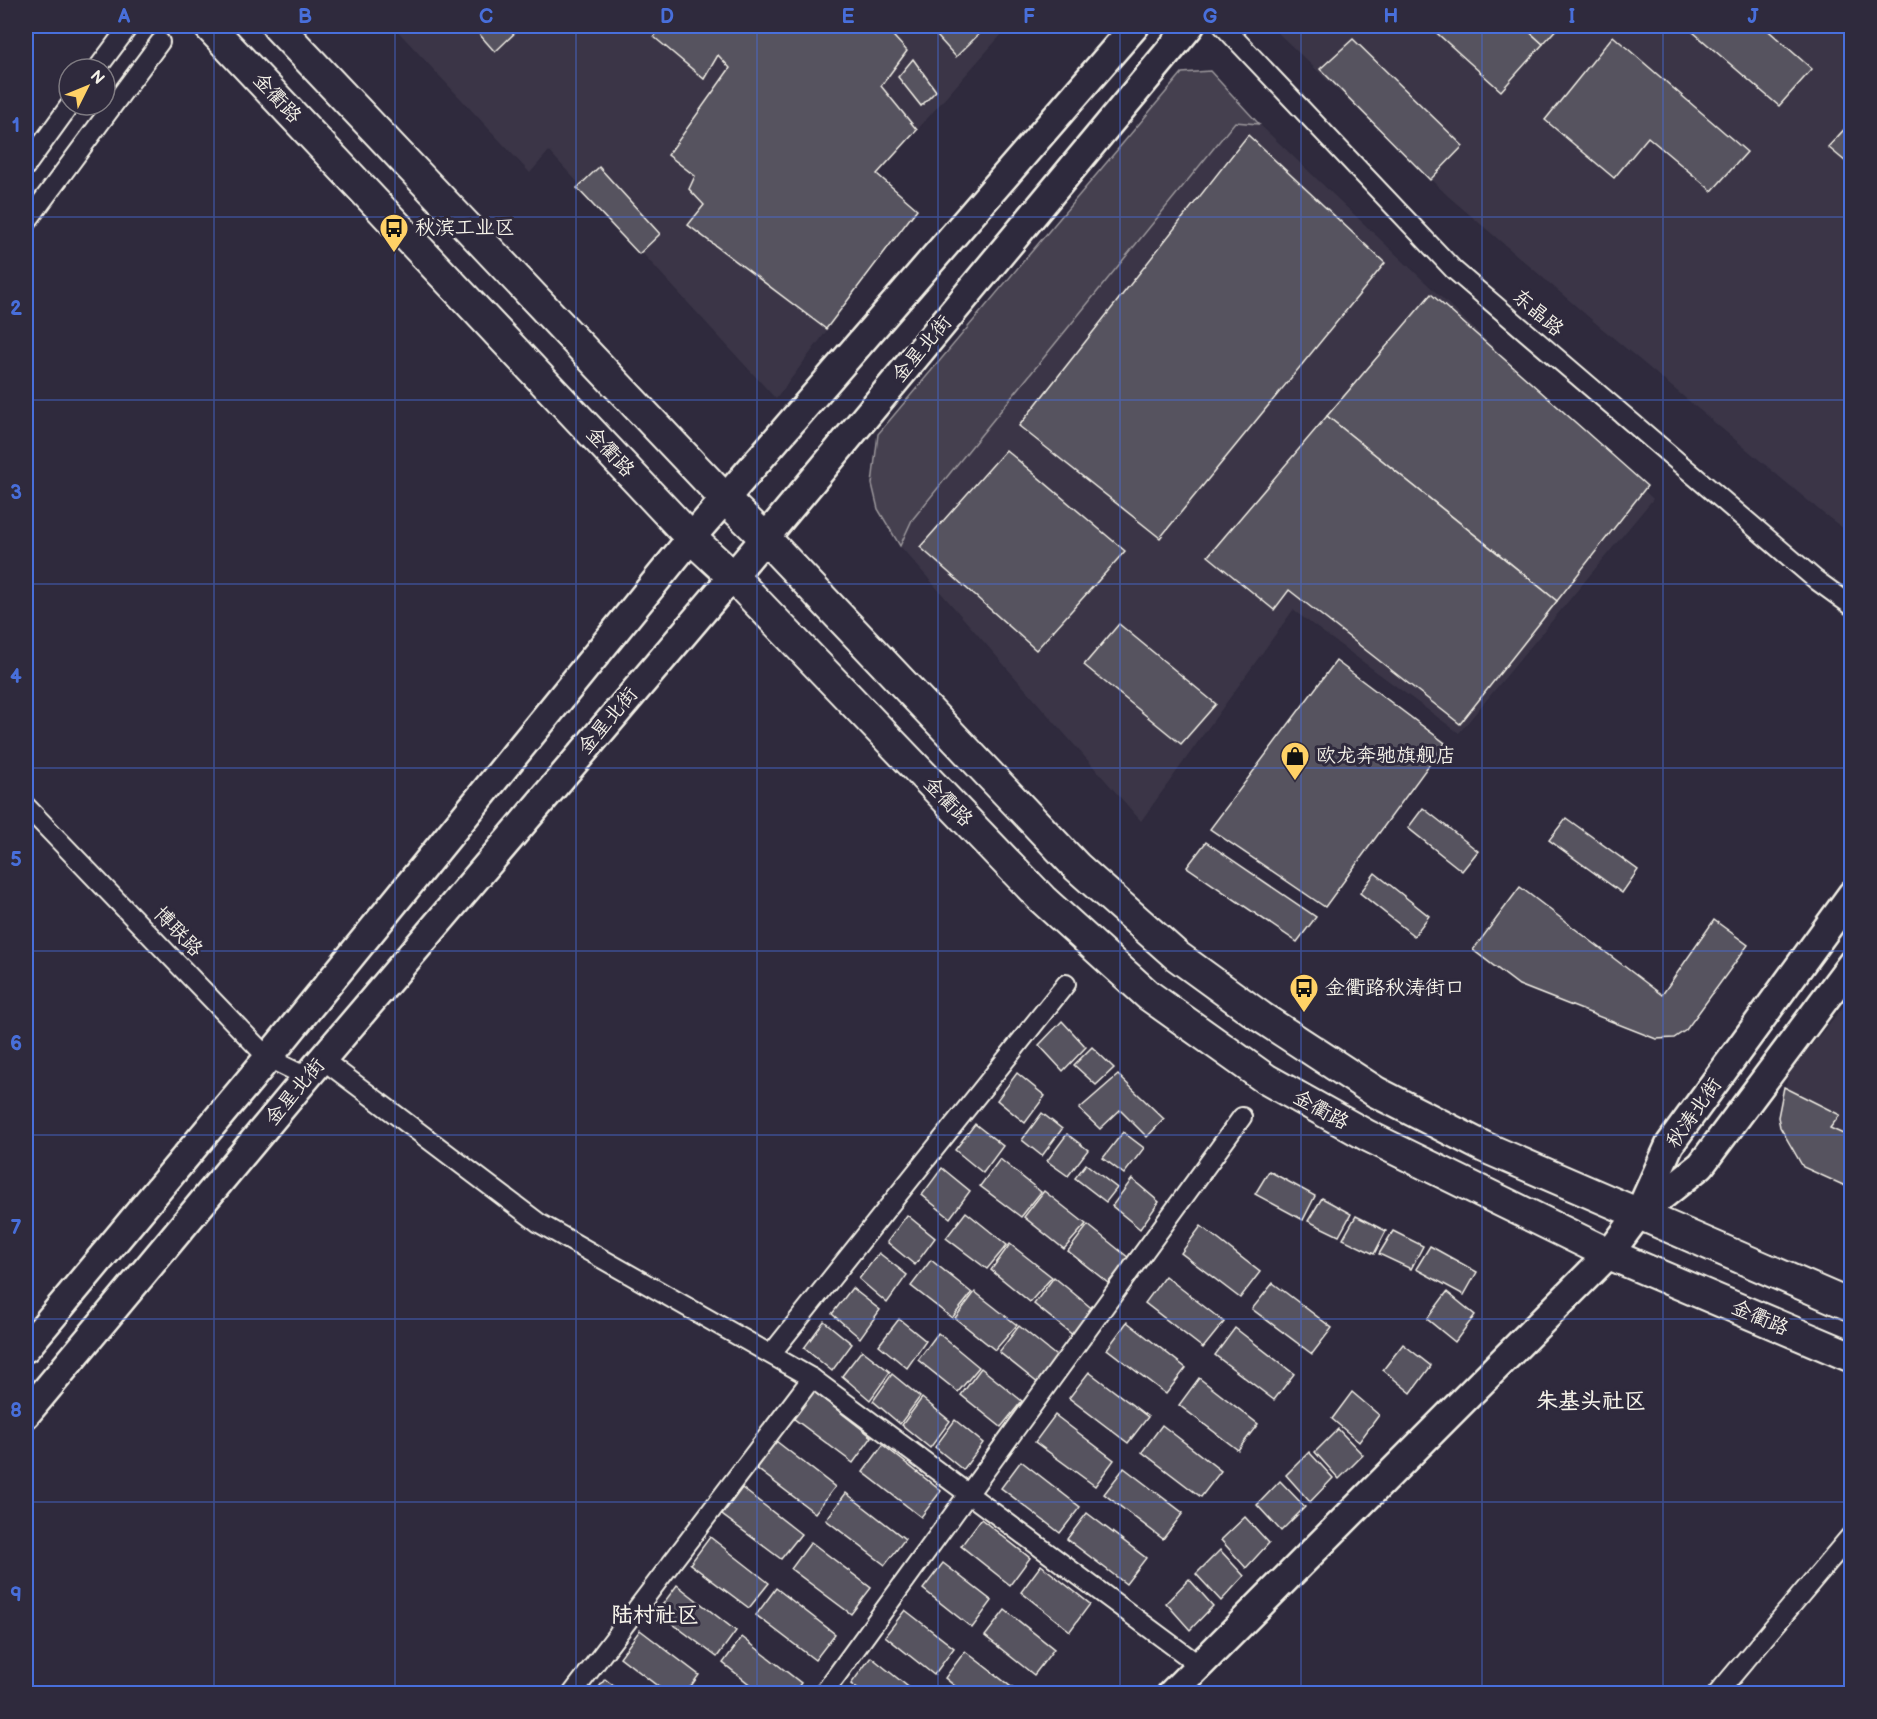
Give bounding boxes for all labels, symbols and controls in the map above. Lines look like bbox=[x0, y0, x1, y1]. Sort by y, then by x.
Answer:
text: A bbox=[117, 5, 131, 29]
text: B bbox=[298, 5, 312, 29]
text: C bbox=[479, 5, 493, 29]
text: D bbox=[660, 5, 674, 29]
text: E bbox=[842, 5, 855, 29]
text: F bbox=[1023, 5, 1035, 29]
text: G bbox=[1203, 5, 1218, 29]
text: H bbox=[1384, 5, 1398, 29]
text: I bbox=[1569, 5, 1575, 29]
text: J bbox=[1748, 5, 1760, 29]
north arrow bbox=[57, 57, 117, 117]
text: N bbox=[86, 67, 108, 89]
street label: 金衢路 bbox=[248, 68, 307, 129]
text: 1 bbox=[12, 114, 20, 138]
bus stop icon: 秋滨工业区 bbox=[378, 212, 410, 254]
place label: 秋滨工业区 bbox=[415, 216, 515, 240]
street label: 东晶路 bbox=[1507, 284, 1569, 342]
text: 2 bbox=[10, 297, 22, 321]
street label: 金星北街 bbox=[887, 311, 957, 387]
street label: 金衢路 bbox=[581, 422, 640, 483]
text: 3 bbox=[10, 481, 22, 505]
text: 4 bbox=[10, 665, 22, 689]
street label: 金星北街 bbox=[573, 683, 643, 759]
shop icon: 欧龙奔驰旗舰店 bbox=[1279, 740, 1311, 782]
place label: 欧龙奔驰旗舰店 bbox=[1316, 744, 1456, 768]
street label: 金衢路 bbox=[919, 772, 978, 833]
text: 5 bbox=[10, 848, 22, 872]
street label: 博联路 bbox=[149, 902, 208, 963]
bus stop icon: 金衢路秋涛街口 bbox=[1288, 972, 1320, 1014]
place label: 金衢路秋涛街口 bbox=[1325, 976, 1465, 1000]
text: 6 bbox=[10, 1032, 22, 1056]
street label: 金星北街 bbox=[260, 1054, 330, 1130]
street label: 秋涛北街 bbox=[1661, 1073, 1727, 1153]
street label: 金衢路 bbox=[1289, 1085, 1354, 1136]
text: 7 bbox=[10, 1216, 22, 1240]
street label: 金衢路 bbox=[1728, 1295, 1793, 1341]
district label: 朱基头社区 bbox=[1536, 1388, 1646, 1415]
text: 8 bbox=[10, 1399, 22, 1423]
text: 9 bbox=[10, 1583, 22, 1607]
district label: 陆村社区 bbox=[611, 1602, 699, 1629]

